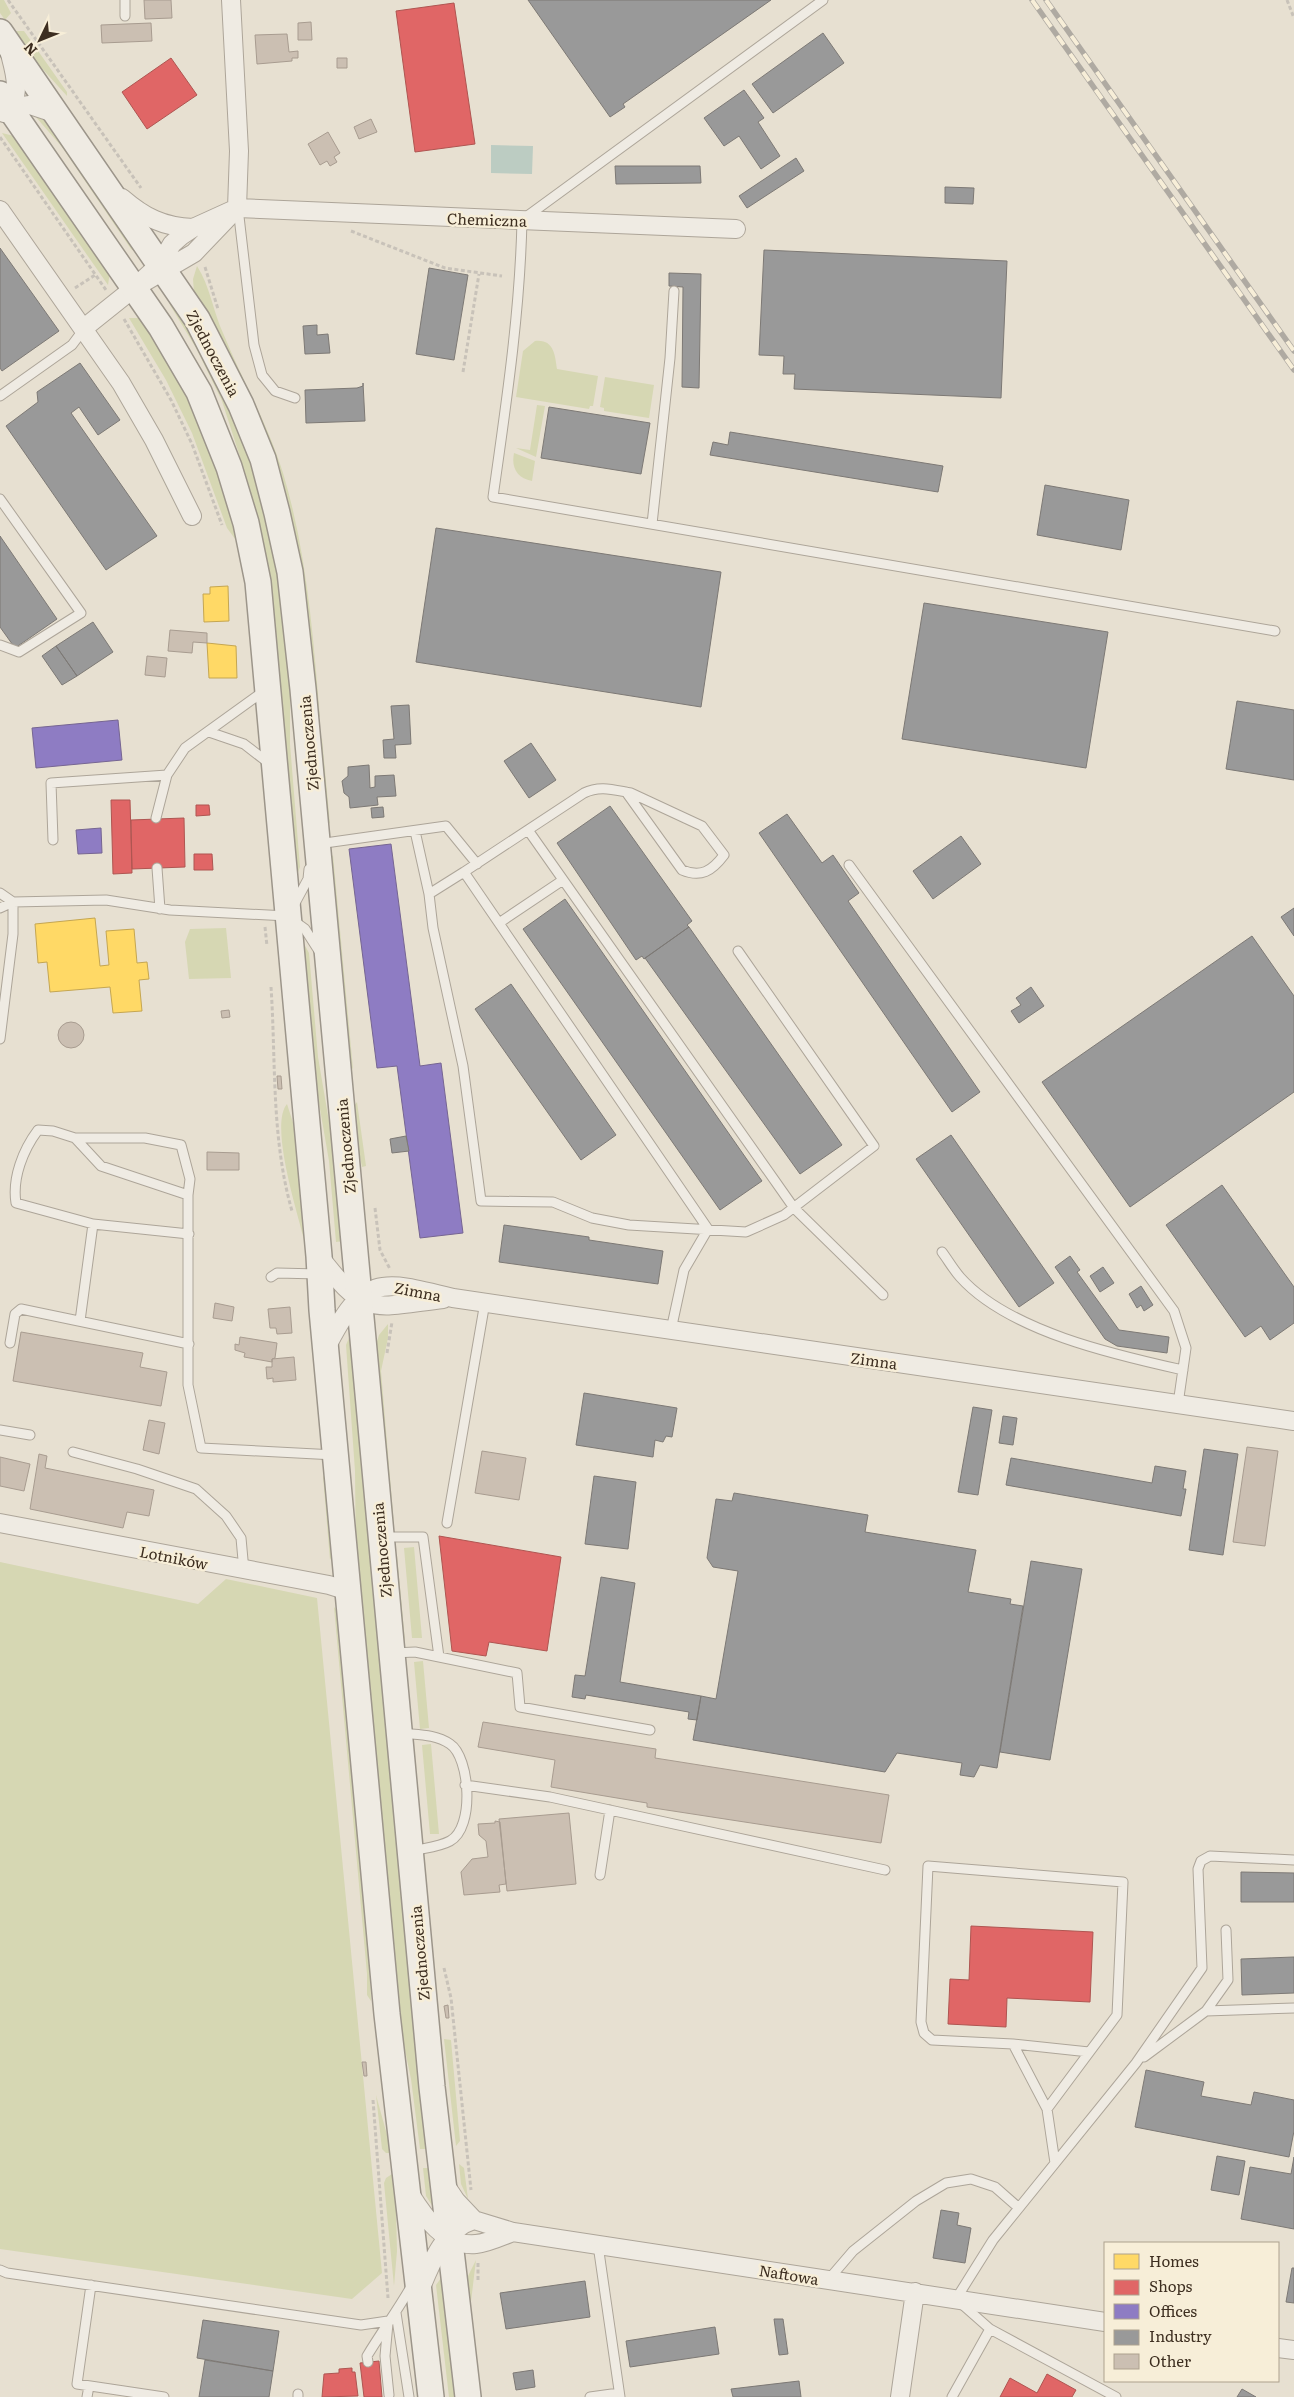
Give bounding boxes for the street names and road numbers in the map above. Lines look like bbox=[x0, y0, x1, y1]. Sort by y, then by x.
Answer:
street label: Chemiczna bbox=[447, 206, 528, 232]
street label: Zjednoczenia bbox=[181, 305, 247, 401]
street label: Zjednoczenia bbox=[292, 694, 324, 792]
street label: Zjednoczenia bbox=[329, 1097, 361, 1195]
street label: Zimna bbox=[393, 1275, 444, 1307]
street label: Zimna bbox=[849, 1345, 900, 1375]
street label: Zjednoczenia bbox=[365, 1501, 397, 1599]
street label: Lotników bbox=[138, 1539, 210, 1575]
street label: Zjednoczenia bbox=[403, 1904, 435, 2002]
street label: Naftowa bbox=[757, 2258, 822, 2290]

